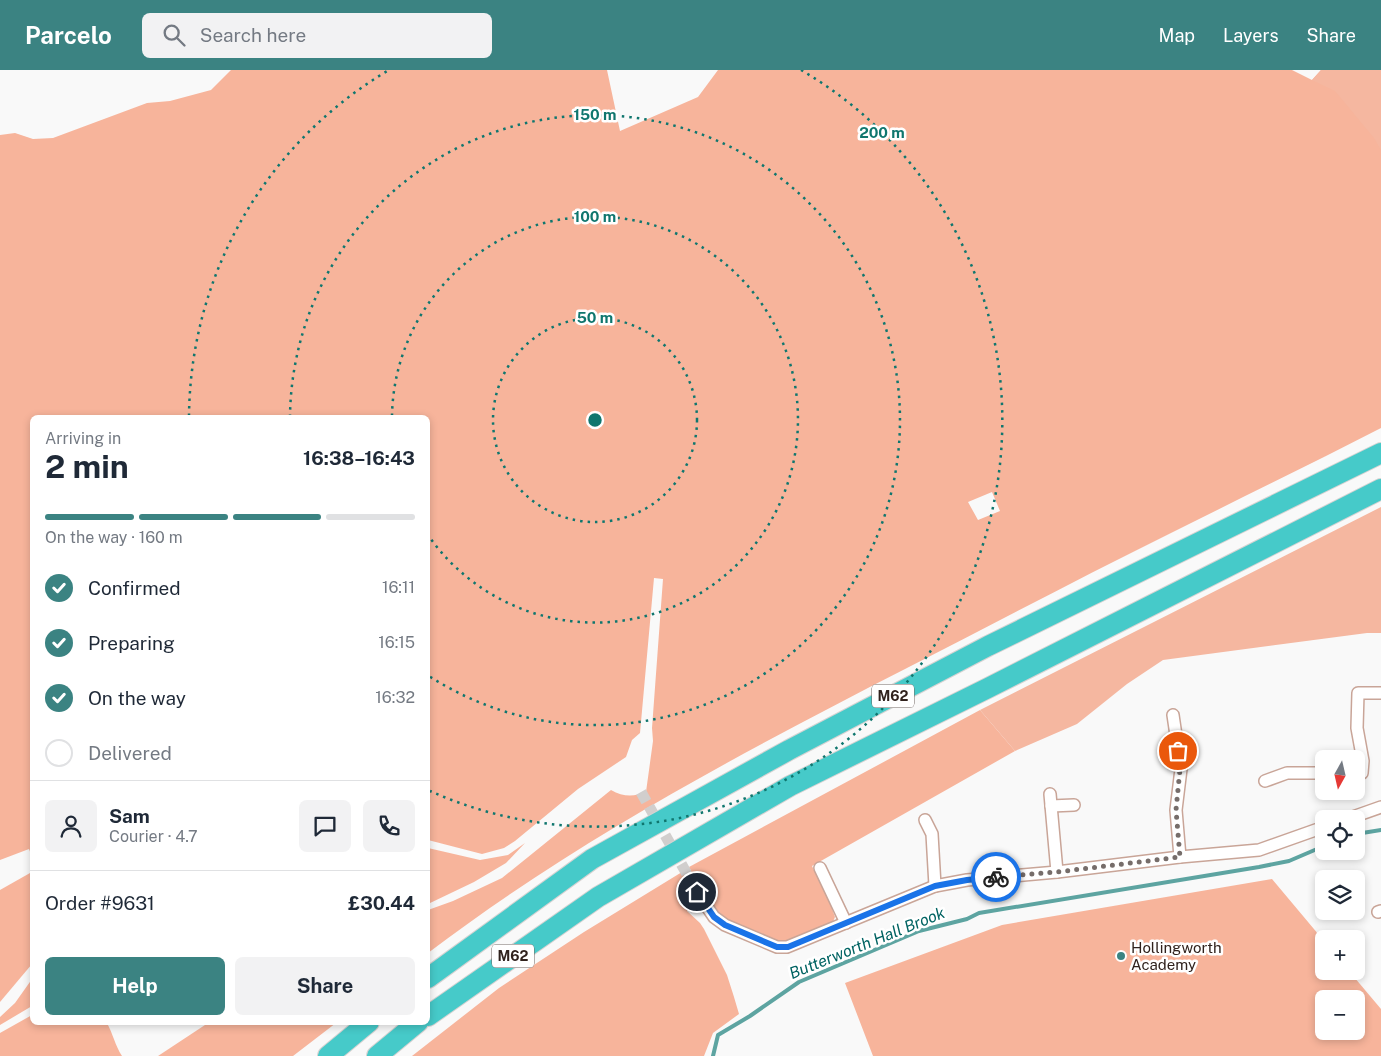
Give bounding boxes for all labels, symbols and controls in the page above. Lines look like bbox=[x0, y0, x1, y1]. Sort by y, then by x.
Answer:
search box bbox=[142, 13, 492, 58]
text: Parcelo bbox=[25, 21, 112, 49]
icon: search bbox=[160, 21, 188, 49]
text: Search here bbox=[200, 24, 306, 46]
text: Map bbox=[1159, 25, 1195, 46]
text: Layers bbox=[1223, 25, 1279, 46]
text: Share bbox=[1307, 25, 1356, 46]
text: 150 m bbox=[573, 106, 617, 123]
text: 200 m bbox=[859, 124, 905, 141]
text: 100 m bbox=[574, 208, 616, 225]
text: 50 m bbox=[577, 309, 613, 326]
centre of rings bbox=[586, 411, 604, 429]
text: Arriving in bbox=[45, 429, 121, 448]
text: 16:38–16:43 bbox=[303, 447, 415, 469]
text: 2 min bbox=[45, 448, 129, 485]
text: On the way · 160 m bbox=[45, 528, 183, 547]
icon: check bbox=[45, 574, 73, 602]
text: Confirmed bbox=[88, 577, 181, 599]
text: 16:11 bbox=[382, 578, 415, 597]
icon: check bbox=[45, 629, 73, 657]
text: Preparing bbox=[88, 632, 175, 654]
text: 16:15 bbox=[378, 633, 415, 652]
icon: check bbox=[45, 684, 73, 712]
road number: M62 bbox=[872, 684, 914, 708]
text: On the way bbox=[88, 687, 186, 709]
text: 16:32 bbox=[375, 688, 415, 707]
pin bbox=[1157, 730, 1199, 772]
icon: bag bbox=[1164, 737, 1192, 765]
text: Delivered bbox=[88, 742, 172, 764]
north arrow bbox=[1315, 750, 1365, 800]
map controls bbox=[1315, 750, 1365, 1040]
button: person bbox=[45, 800, 97, 852]
button: chat bbox=[299, 800, 351, 852]
button: phone bbox=[363, 800, 415, 852]
text: Sam bbox=[109, 805, 150, 827]
button: locate bbox=[1315, 810, 1365, 860]
text: Courier · 4.7 bbox=[109, 827, 198, 846]
courier bbox=[971, 852, 1021, 902]
icon: bike bbox=[982, 863, 1010, 891]
button: layers bbox=[1315, 870, 1365, 920]
pin bbox=[676, 871, 718, 913]
icon: home bbox=[683, 878, 711, 906]
text: Order #9631 bbox=[45, 892, 155, 914]
text: £30.44 bbox=[348, 892, 415, 914]
water label: Butterworth Hall Brook bbox=[786, 903, 948, 983]
button: + bbox=[1315, 930, 1365, 980]
place label: Hollingworth Academy bbox=[1131, 939, 1222, 973]
road number: M62 bbox=[492, 944, 534, 968]
marker: Hollingworth Academy bbox=[1115, 950, 1127, 962]
button: Help bbox=[45, 957, 225, 1015]
button: Share bbox=[235, 957, 415, 1015]
button: − bbox=[1315, 990, 1365, 1040]

